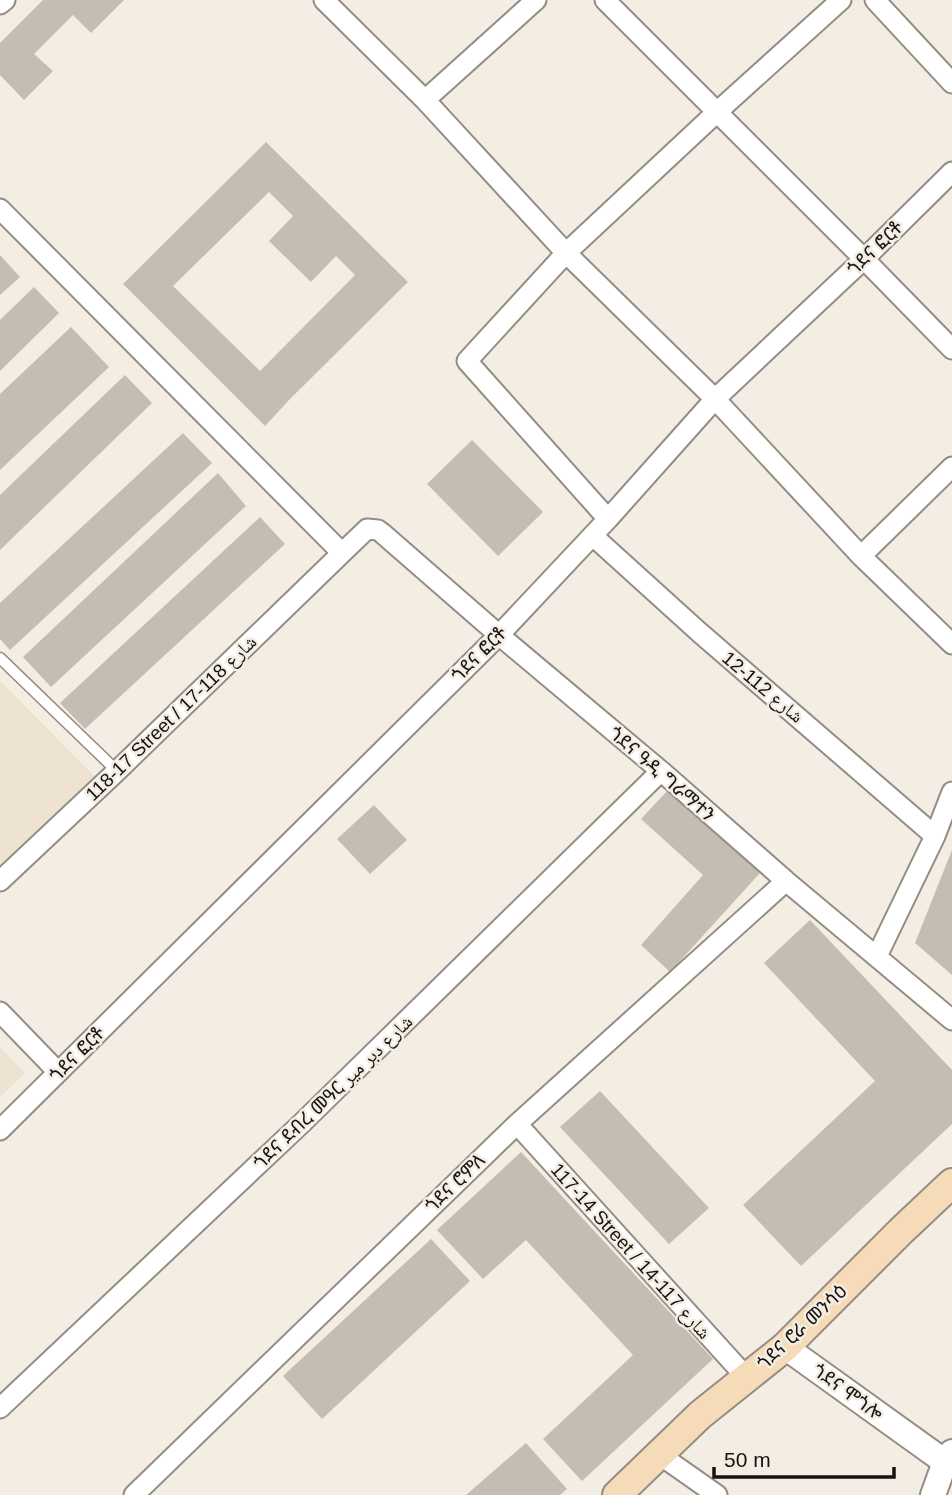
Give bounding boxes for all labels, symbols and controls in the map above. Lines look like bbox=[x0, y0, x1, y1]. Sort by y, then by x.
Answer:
street label: ጎደና ፎርቶ bbox=[843, 216, 907, 279]
street label: ጎደና ፎርቶ bbox=[447, 622, 511, 686]
street label: 118-17 Street / شارع 118-17 bbox=[81, 631, 261, 806]
street label: شارع 112-12 bbox=[718, 647, 808, 728]
street label: ጎደና ዓዲ ግራማተን bbox=[605, 723, 719, 825]
street label: ጎደና ደብረ መዓር شارع دبر مير bbox=[249, 1011, 417, 1174]
street label: ጎደና ፎርቶ bbox=[45, 1022, 109, 1086]
street label: ጎደና ሮምለ bbox=[421, 1150, 489, 1216]
street label: 117-14 Street / شارع 117-14 bbox=[546, 1159, 715, 1344]
street label: ጎደና ሮራ መንሳዕ bbox=[753, 1280, 851, 1374]
street label: ጎደና ሞጎሎ bbox=[809, 1360, 888, 1425]
scale bar bbox=[714, 1436, 894, 1480]
text: 50 m bbox=[724, 1448, 771, 1471]

